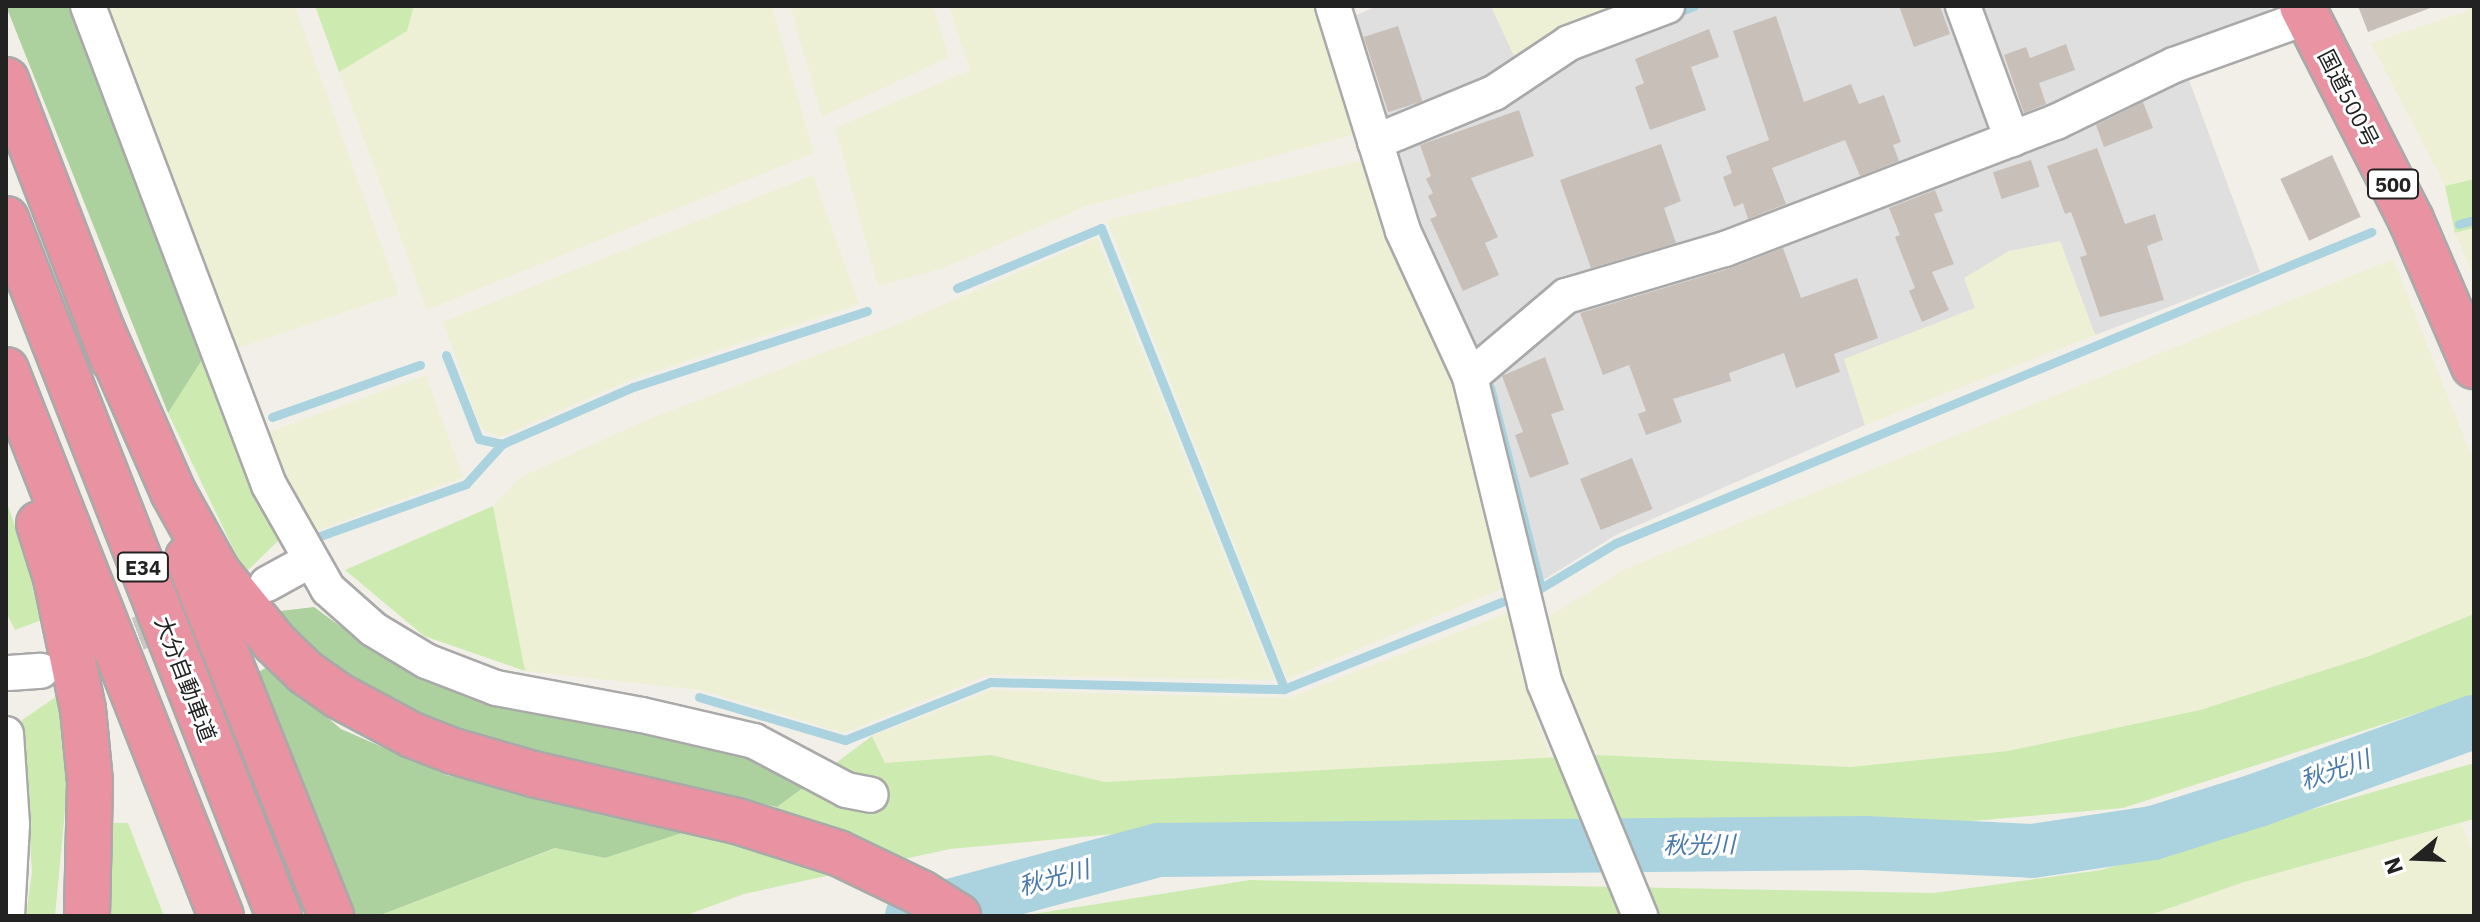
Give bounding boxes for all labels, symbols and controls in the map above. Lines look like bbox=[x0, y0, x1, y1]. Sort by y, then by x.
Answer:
street label: 国道500号 bbox=[2313, 45, 2385, 151]
road number: 500 bbox=[2367, 168, 2419, 200]
road number: E34 bbox=[115, 551, 171, 583]
street label: 大分自動車道 bbox=[150, 613, 222, 745]
water label: 秋光川 bbox=[2296, 745, 2374, 795]
north arrow bbox=[2376, 818, 2456, 898]
water label: 秋光川 bbox=[1663, 830, 1735, 860]
text: N bbox=[2377, 854, 2409, 878]
water label: 秋光川 bbox=[1015, 855, 1093, 901]

